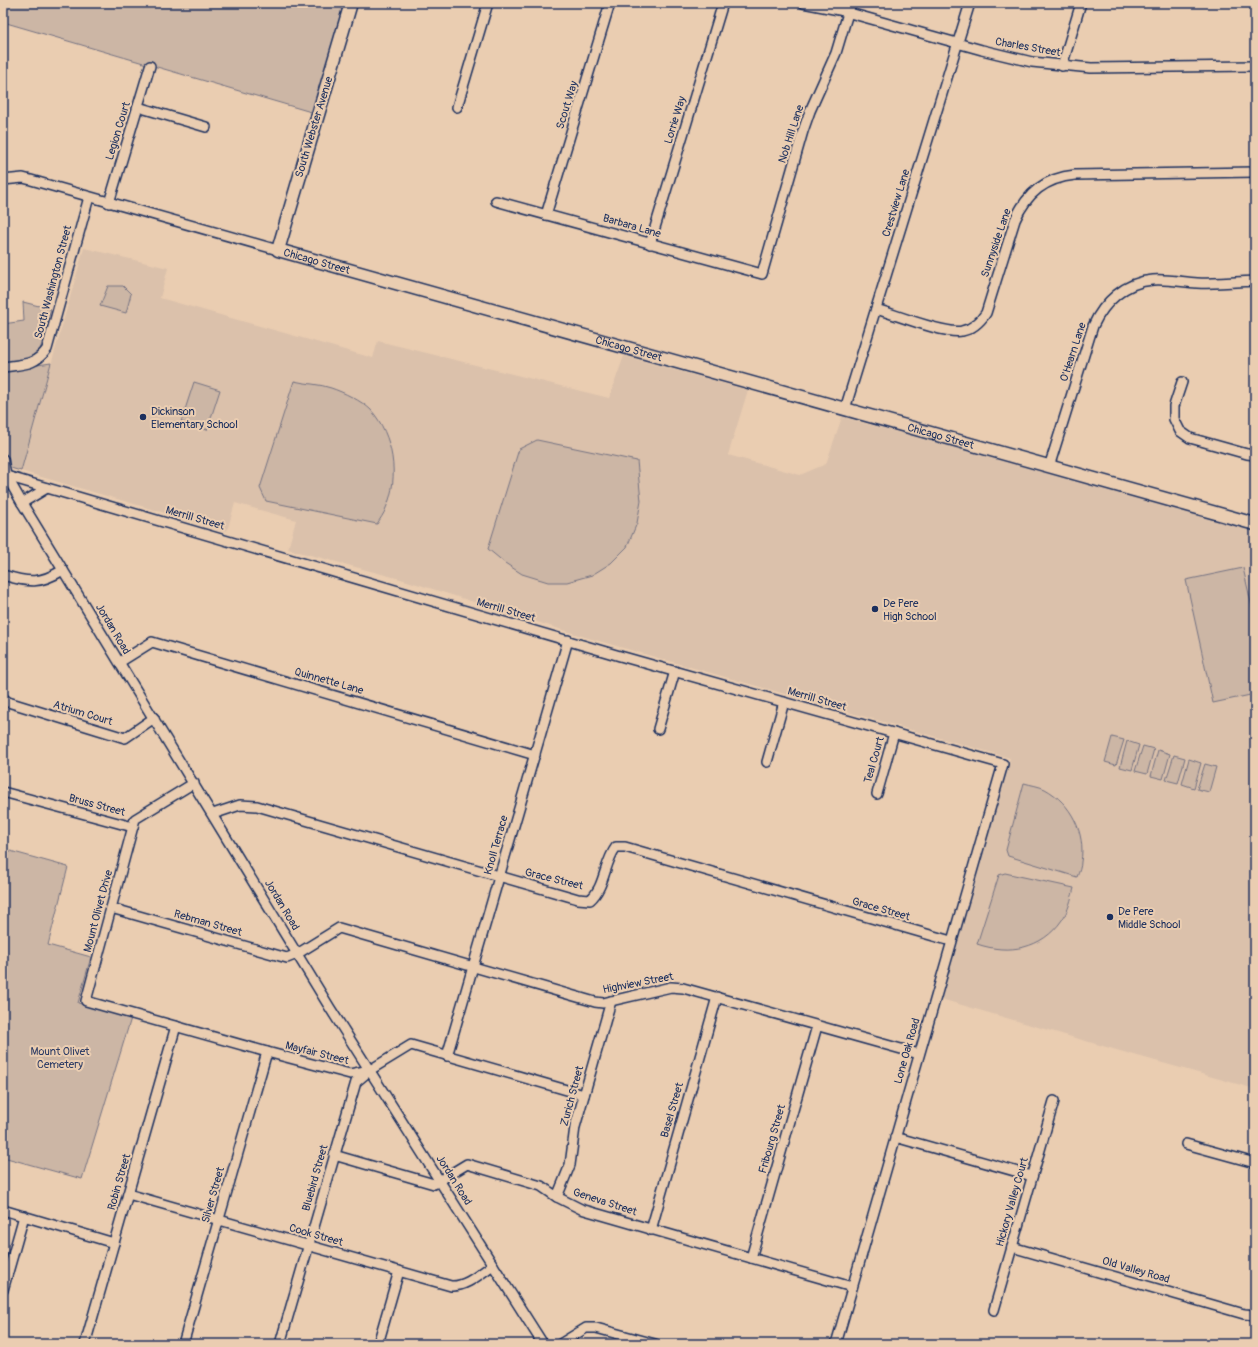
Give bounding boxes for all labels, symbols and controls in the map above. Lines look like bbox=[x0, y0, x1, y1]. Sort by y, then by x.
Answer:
street label: Charles Street bbox=[994, 35, 1062, 59]
street label: South Webster Avenue bbox=[292, 74, 336, 179]
street label: Scout Way bbox=[554, 79, 581, 131]
street label: Lorrie Way bbox=[662, 94, 688, 145]
street label: Legion Court bbox=[103, 100, 133, 162]
street label: Nob Hill Lane bbox=[775, 103, 807, 165]
street label: Crestview Lane bbox=[880, 167, 913, 238]
street label: Sunnyside Lane bbox=[978, 206, 1014, 279]
street label: Barbara Lane bbox=[601, 212, 663, 241]
street label: South Washington Street bbox=[32, 223, 75, 340]
street label: Chicago Street bbox=[282, 245, 352, 277]
street label: O'Hearn Lane bbox=[1057, 320, 1089, 383]
street label: Chicago Street bbox=[594, 333, 664, 364]
place label: Dickinson Elementary School bbox=[151, 405, 238, 431]
marker: Dickinson Elementary School bbox=[138, 412, 148, 422]
street label: Chicago Street bbox=[906, 420, 976, 452]
street label: Merrill Street bbox=[164, 503, 226, 533]
street label: Merrill Street bbox=[475, 595, 537, 625]
place label: De Pere High School bbox=[883, 597, 937, 623]
street label: Jordan Road bbox=[93, 601, 133, 657]
marker: De Pere High School bbox=[870, 604, 880, 614]
street label: Quinnette Lane bbox=[293, 665, 366, 697]
street label: Merrill Street bbox=[786, 684, 848, 714]
street label: Atrium Court bbox=[52, 698, 115, 728]
street label: Teal Court bbox=[861, 735, 887, 785]
street label: Bruss Street bbox=[67, 791, 127, 819]
street label: Knoll Terrace bbox=[481, 813, 511, 876]
street label: Grace Street bbox=[524, 865, 585, 893]
street label: Mount Olivet Drive bbox=[81, 868, 115, 954]
street label: Jordan Road bbox=[262, 877, 302, 933]
street label: Grace Street bbox=[851, 895, 912, 924]
place label: De Pere Middle School bbox=[1118, 905, 1181, 931]
street label: Rebman Street bbox=[172, 907, 244, 939]
marker: De Pere Middle School bbox=[1105, 912, 1115, 922]
street label: Highview Street bbox=[602, 970, 675, 996]
street label: Lone Oak Road bbox=[891, 1017, 923, 1085]
street label: Mayfair Street bbox=[284, 1039, 351, 1067]
park label: Mount Olivet Cemetery bbox=[31, 1045, 90, 1071]
street label: Zurich Street bbox=[558, 1064, 586, 1128]
street label: Basel Street bbox=[658, 1081, 686, 1139]
street label: Fribourg Street bbox=[756, 1103, 788, 1175]
street label: Bluebird Street bbox=[299, 1143, 331, 1213]
street label: Robin Street bbox=[105, 1152, 133, 1212]
street label: Jordan Road bbox=[434, 1153, 474, 1207]
street label: Hickory Valley Court bbox=[993, 1155, 1031, 1248]
street label: Silver Street bbox=[199, 1165, 227, 1224]
street label: Geneva Street bbox=[571, 1186, 639, 1219]
street label: Cook Street bbox=[288, 1221, 345, 1249]
street label: Old Valley Road bbox=[1101, 1254, 1171, 1286]

